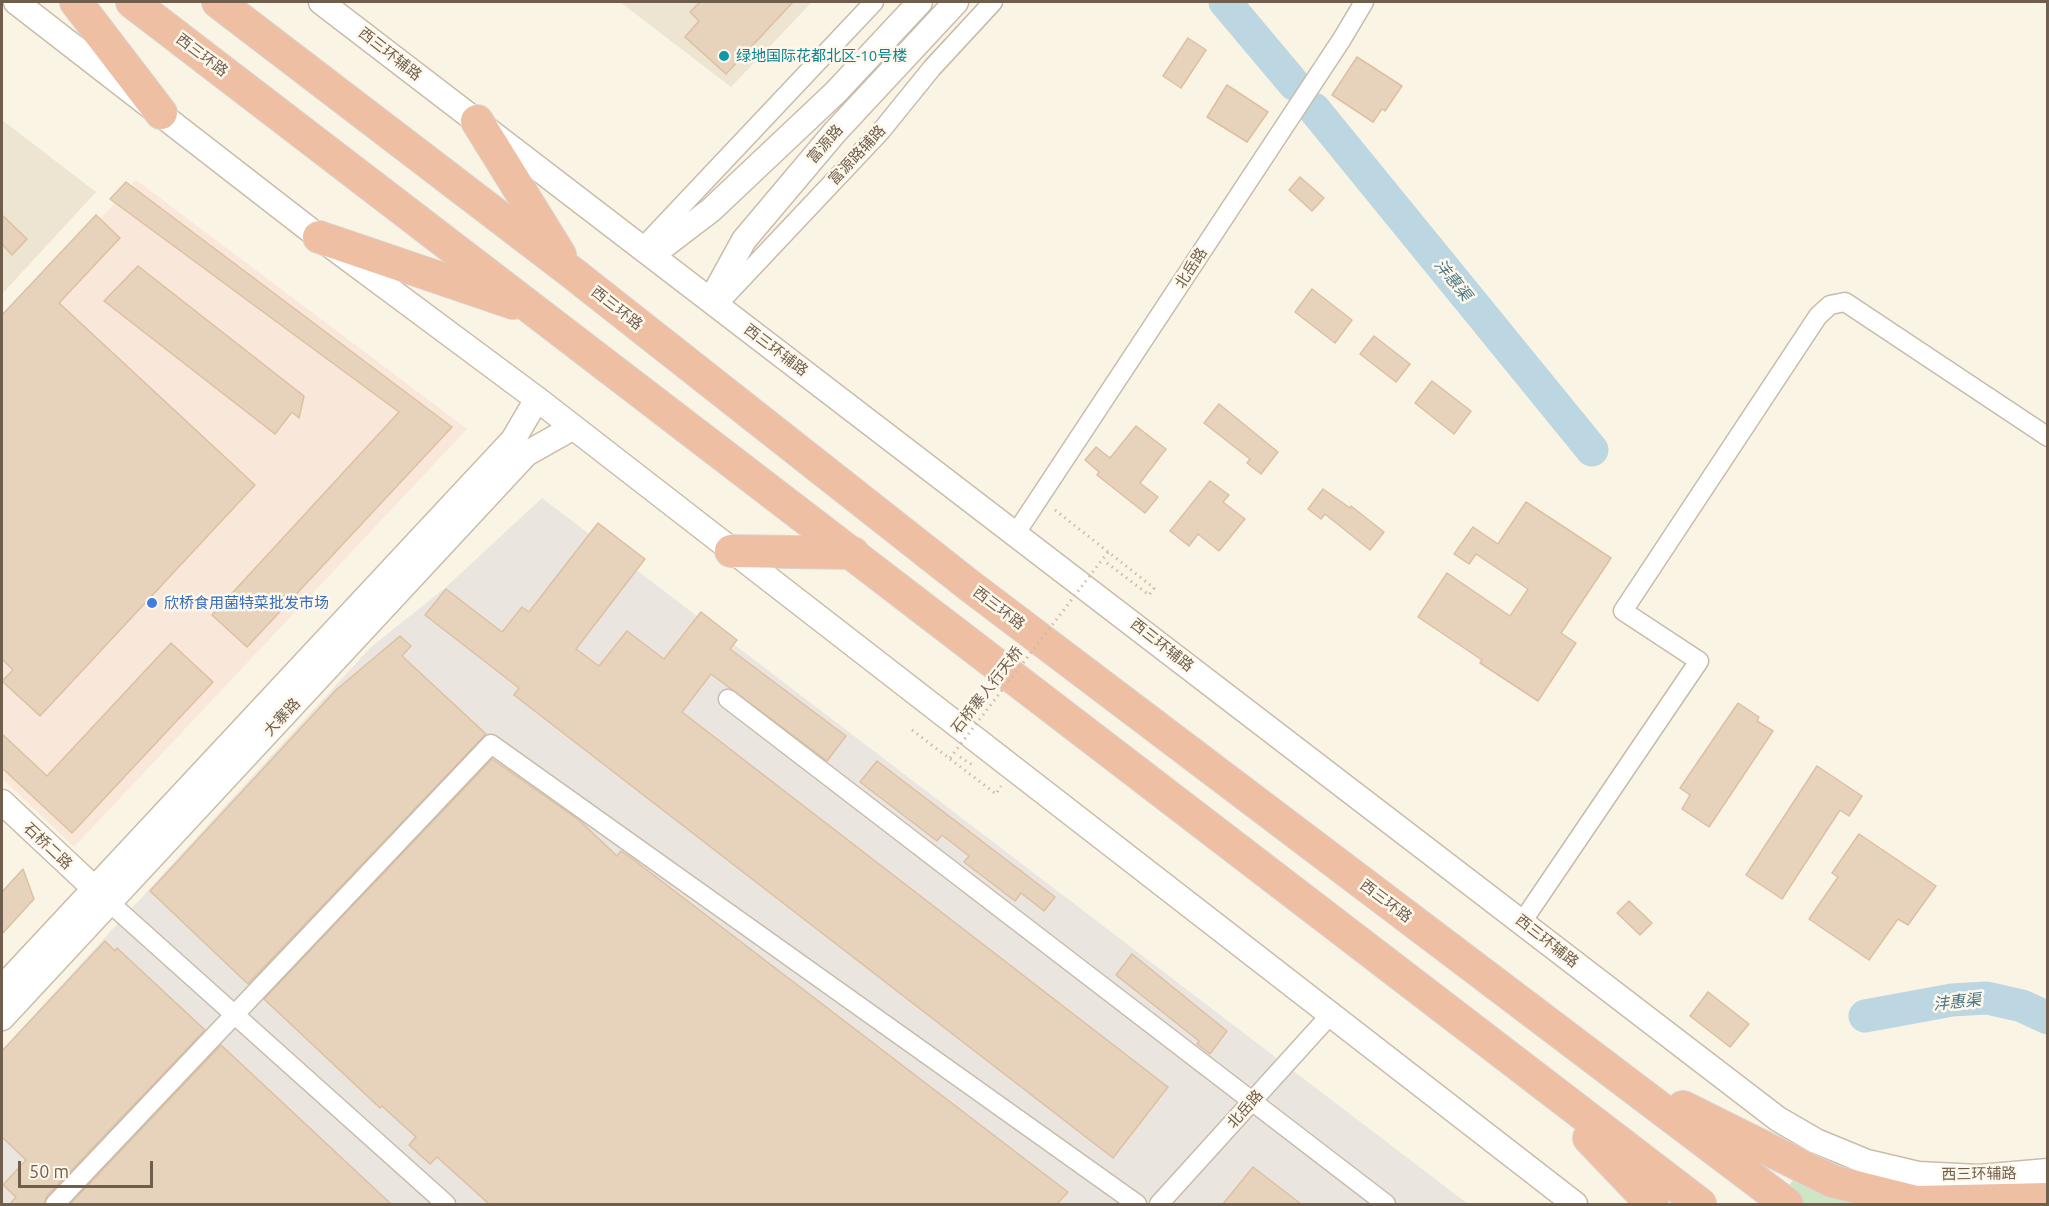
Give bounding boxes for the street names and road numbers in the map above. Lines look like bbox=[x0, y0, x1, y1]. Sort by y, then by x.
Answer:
street label: 西三环辅路 bbox=[355, 24, 425, 84]
street label: 西三环路 bbox=[173, 30, 231, 80]
street label: 富源路 bbox=[803, 121, 847, 167]
street label: 富源路辅路 bbox=[825, 121, 889, 189]
street label: 北岳路 bbox=[1171, 244, 1211, 292]
street label: 西三环路 bbox=[588, 282, 646, 334]
street label: 西三环辅路 bbox=[741, 320, 811, 380]
street label: 西三环路 bbox=[970, 583, 1028, 633]
street label: 西三环辅路 bbox=[1127, 615, 1197, 675]
street label: 石桥寨人行天桥 bbox=[948, 643, 1026, 737]
street label: 大寨路 bbox=[260, 694, 304, 740]
street label: 石桥二路 bbox=[20, 819, 76, 873]
street label: 西三环路 bbox=[1357, 876, 1415, 926]
street label: 西三环辅路 bbox=[1512, 911, 1582, 971]
street label: 北岳路 bbox=[1223, 1086, 1267, 1132]
street label: 西三环辅路 bbox=[1941, 1164, 2017, 1184]

